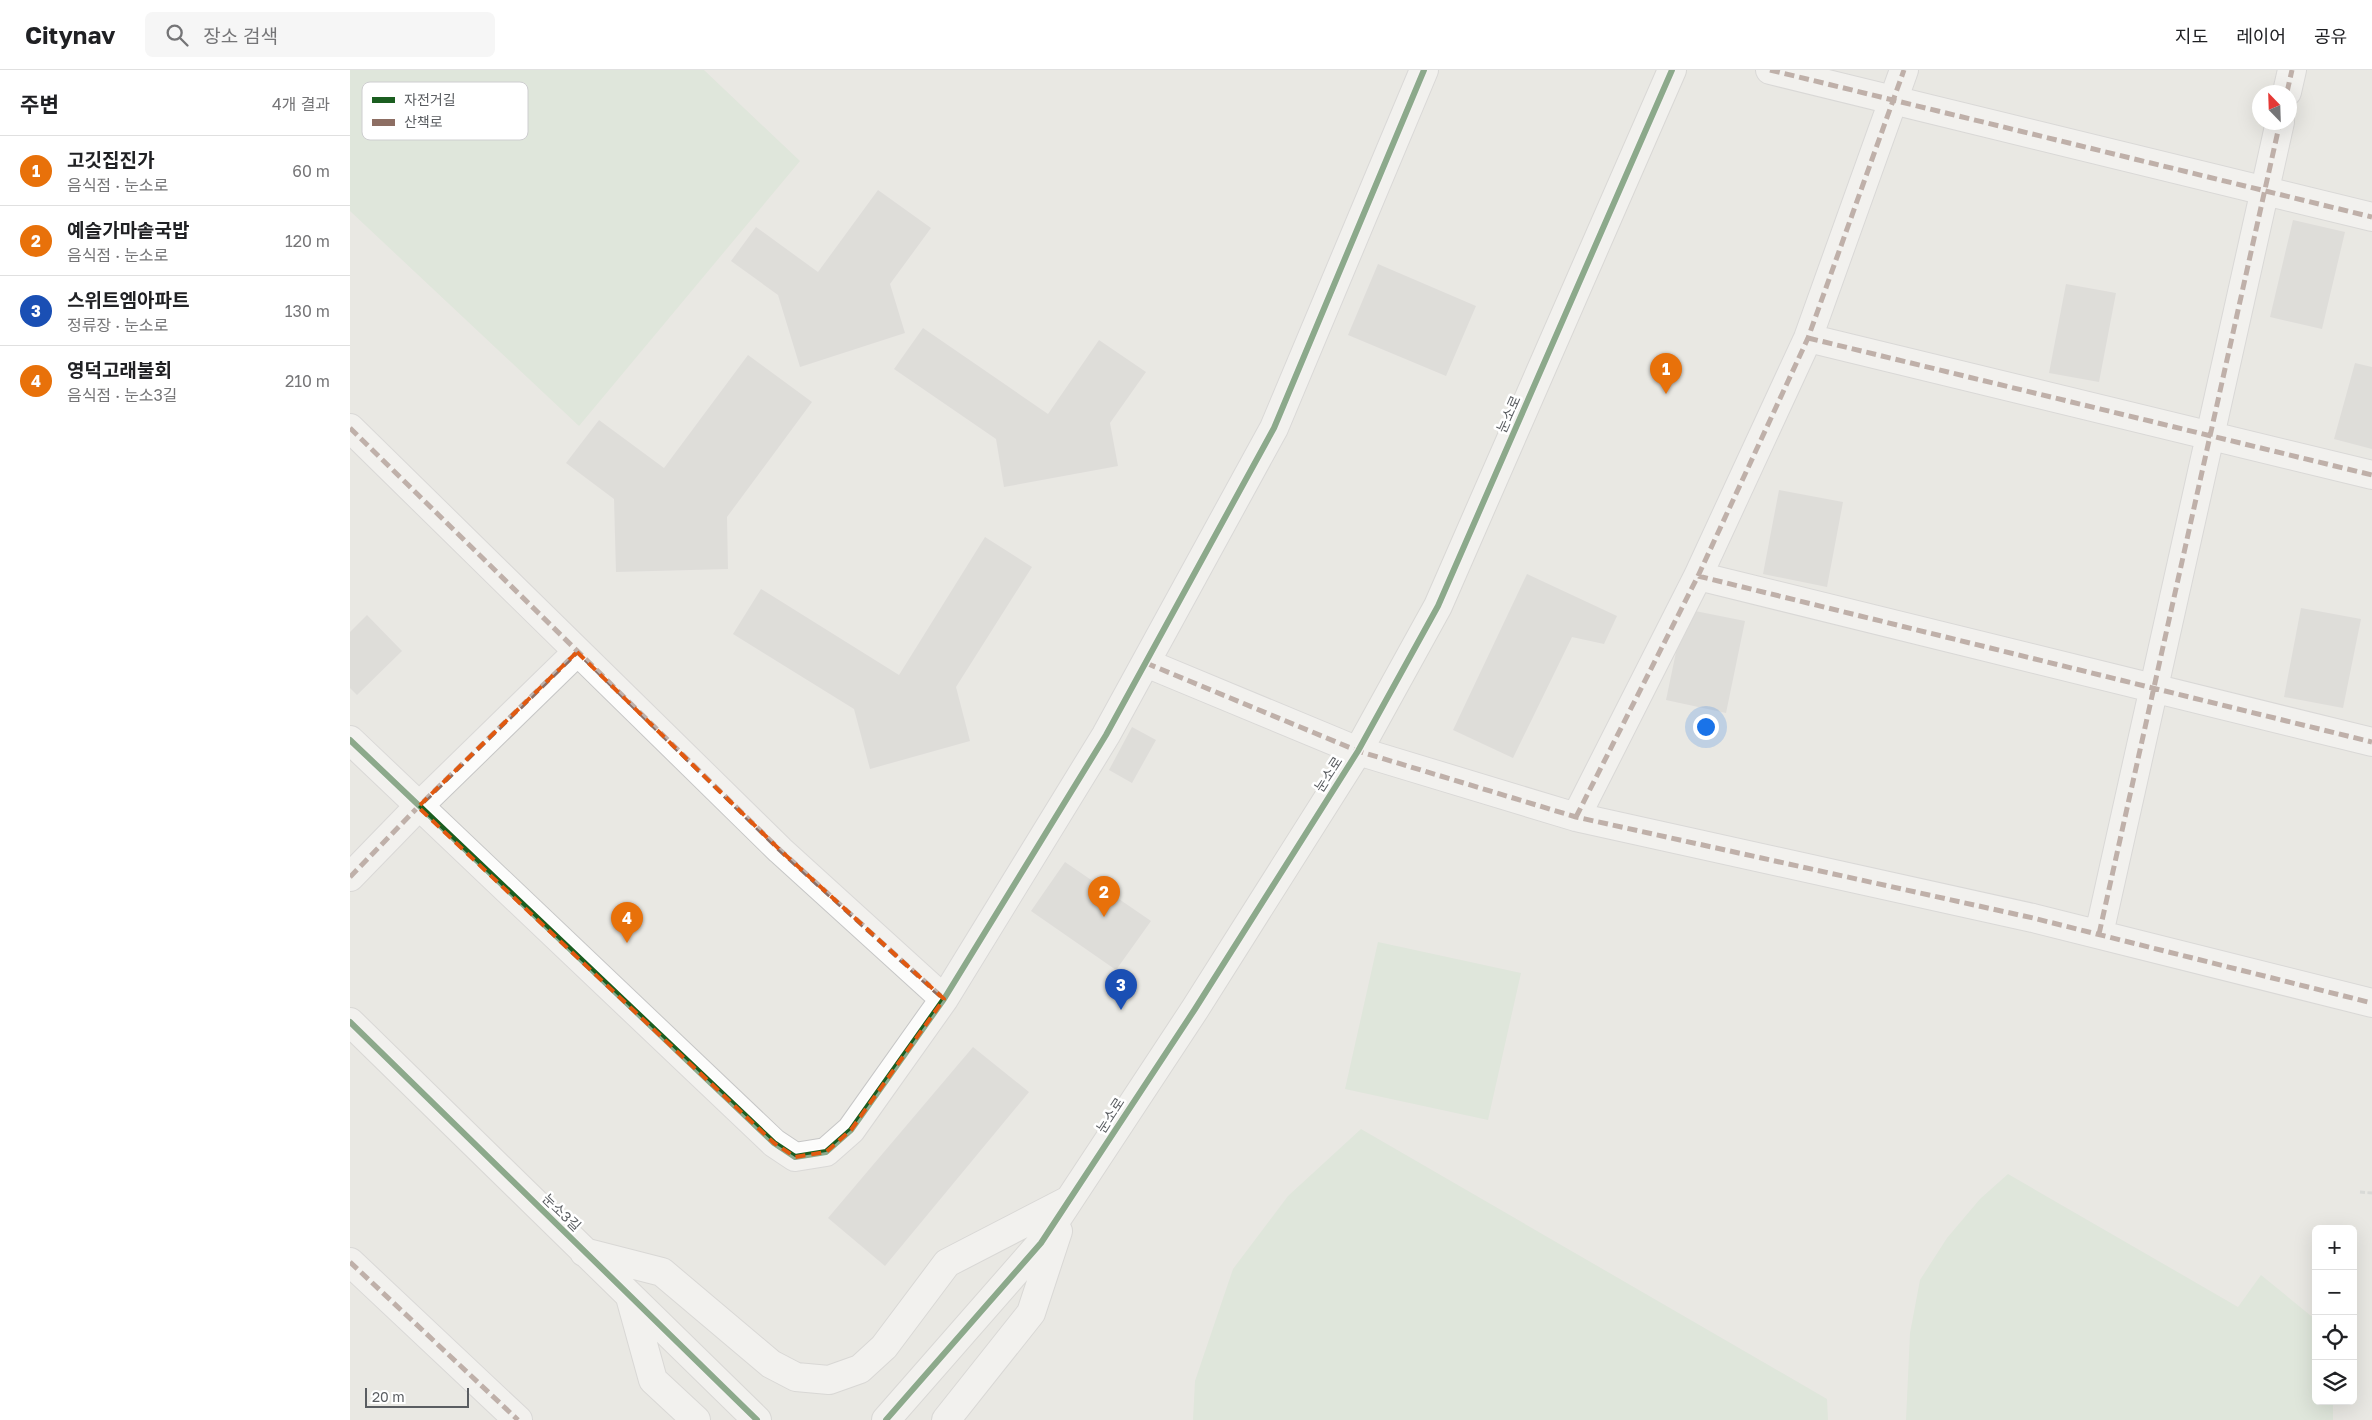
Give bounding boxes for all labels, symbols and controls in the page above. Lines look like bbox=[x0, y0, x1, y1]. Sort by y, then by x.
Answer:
search box bbox=[145, 12, 495, 57]
text: Citynav bbox=[25, 20, 115, 49]
icon: search bbox=[163, 21, 191, 49]
text: 장소 검색 bbox=[203, 24, 278, 47]
text: 지도 bbox=[2175, 25, 2208, 47]
text: 레이어 bbox=[2236, 25, 2286, 47]
text: 공유 bbox=[2314, 25, 2347, 47]
legend bbox=[362, 82, 528, 140]
north arrow bbox=[2252, 85, 2297, 130]
text: 주변 bbox=[20, 91, 59, 117]
text: 자전거길 bbox=[404, 91, 456, 108]
text: 4개 결과 bbox=[272, 94, 330, 114]
text: 산책로 bbox=[404, 113, 443, 130]
text: 고깃집진가 bbox=[67, 148, 154, 171]
text: 1 bbox=[32, 161, 40, 181]
text: 60 m bbox=[292, 161, 330, 181]
text: 음식점 · 눈소로 bbox=[67, 175, 168, 195]
text: 예슬가마솥국밥 bbox=[67, 218, 189, 241]
text: 2 bbox=[31, 231, 41, 251]
text: 120 m bbox=[285, 231, 330, 251]
text: 음식점 · 눈소로 bbox=[67, 245, 168, 265]
text: 스위트엠아파트 bbox=[67, 288, 189, 311]
text: 3 bbox=[31, 301, 41, 321]
text: 130 m bbox=[285, 301, 330, 321]
text: 정류장 · 눈소로 bbox=[67, 315, 168, 335]
pin: 1 bbox=[1650, 353, 1682, 394]
text: 영덕고래불회 bbox=[67, 358, 172, 381]
text: 4 bbox=[31, 371, 41, 391]
text: 210 m bbox=[285, 371, 330, 391]
text: 음식점 · 눈소3길 bbox=[67, 385, 177, 405]
street label: 눈소로 bbox=[1492, 393, 1524, 435]
your location bbox=[1693, 714, 1719, 740]
street label: 눈소로 bbox=[1310, 753, 1346, 795]
pin: 2 bbox=[1088, 876, 1120, 917]
pin: 4 bbox=[611, 902, 643, 943]
pin: 3 bbox=[1105, 969, 1137, 1010]
street label: 눈소로 bbox=[1092, 1094, 1128, 1136]
street label: 눈소3길 bbox=[539, 1190, 585, 1234]
map controls bbox=[2312, 1225, 2357, 1405]
button: + bbox=[2312, 1225, 2357, 1270]
button: − bbox=[2312, 1270, 2357, 1315]
button: locate bbox=[2312, 1315, 2357, 1360]
button: layers bbox=[2312, 1360, 2357, 1405]
scale bar bbox=[365, 1385, 469, 1408]
text: 20 m bbox=[372, 1388, 405, 1405]

